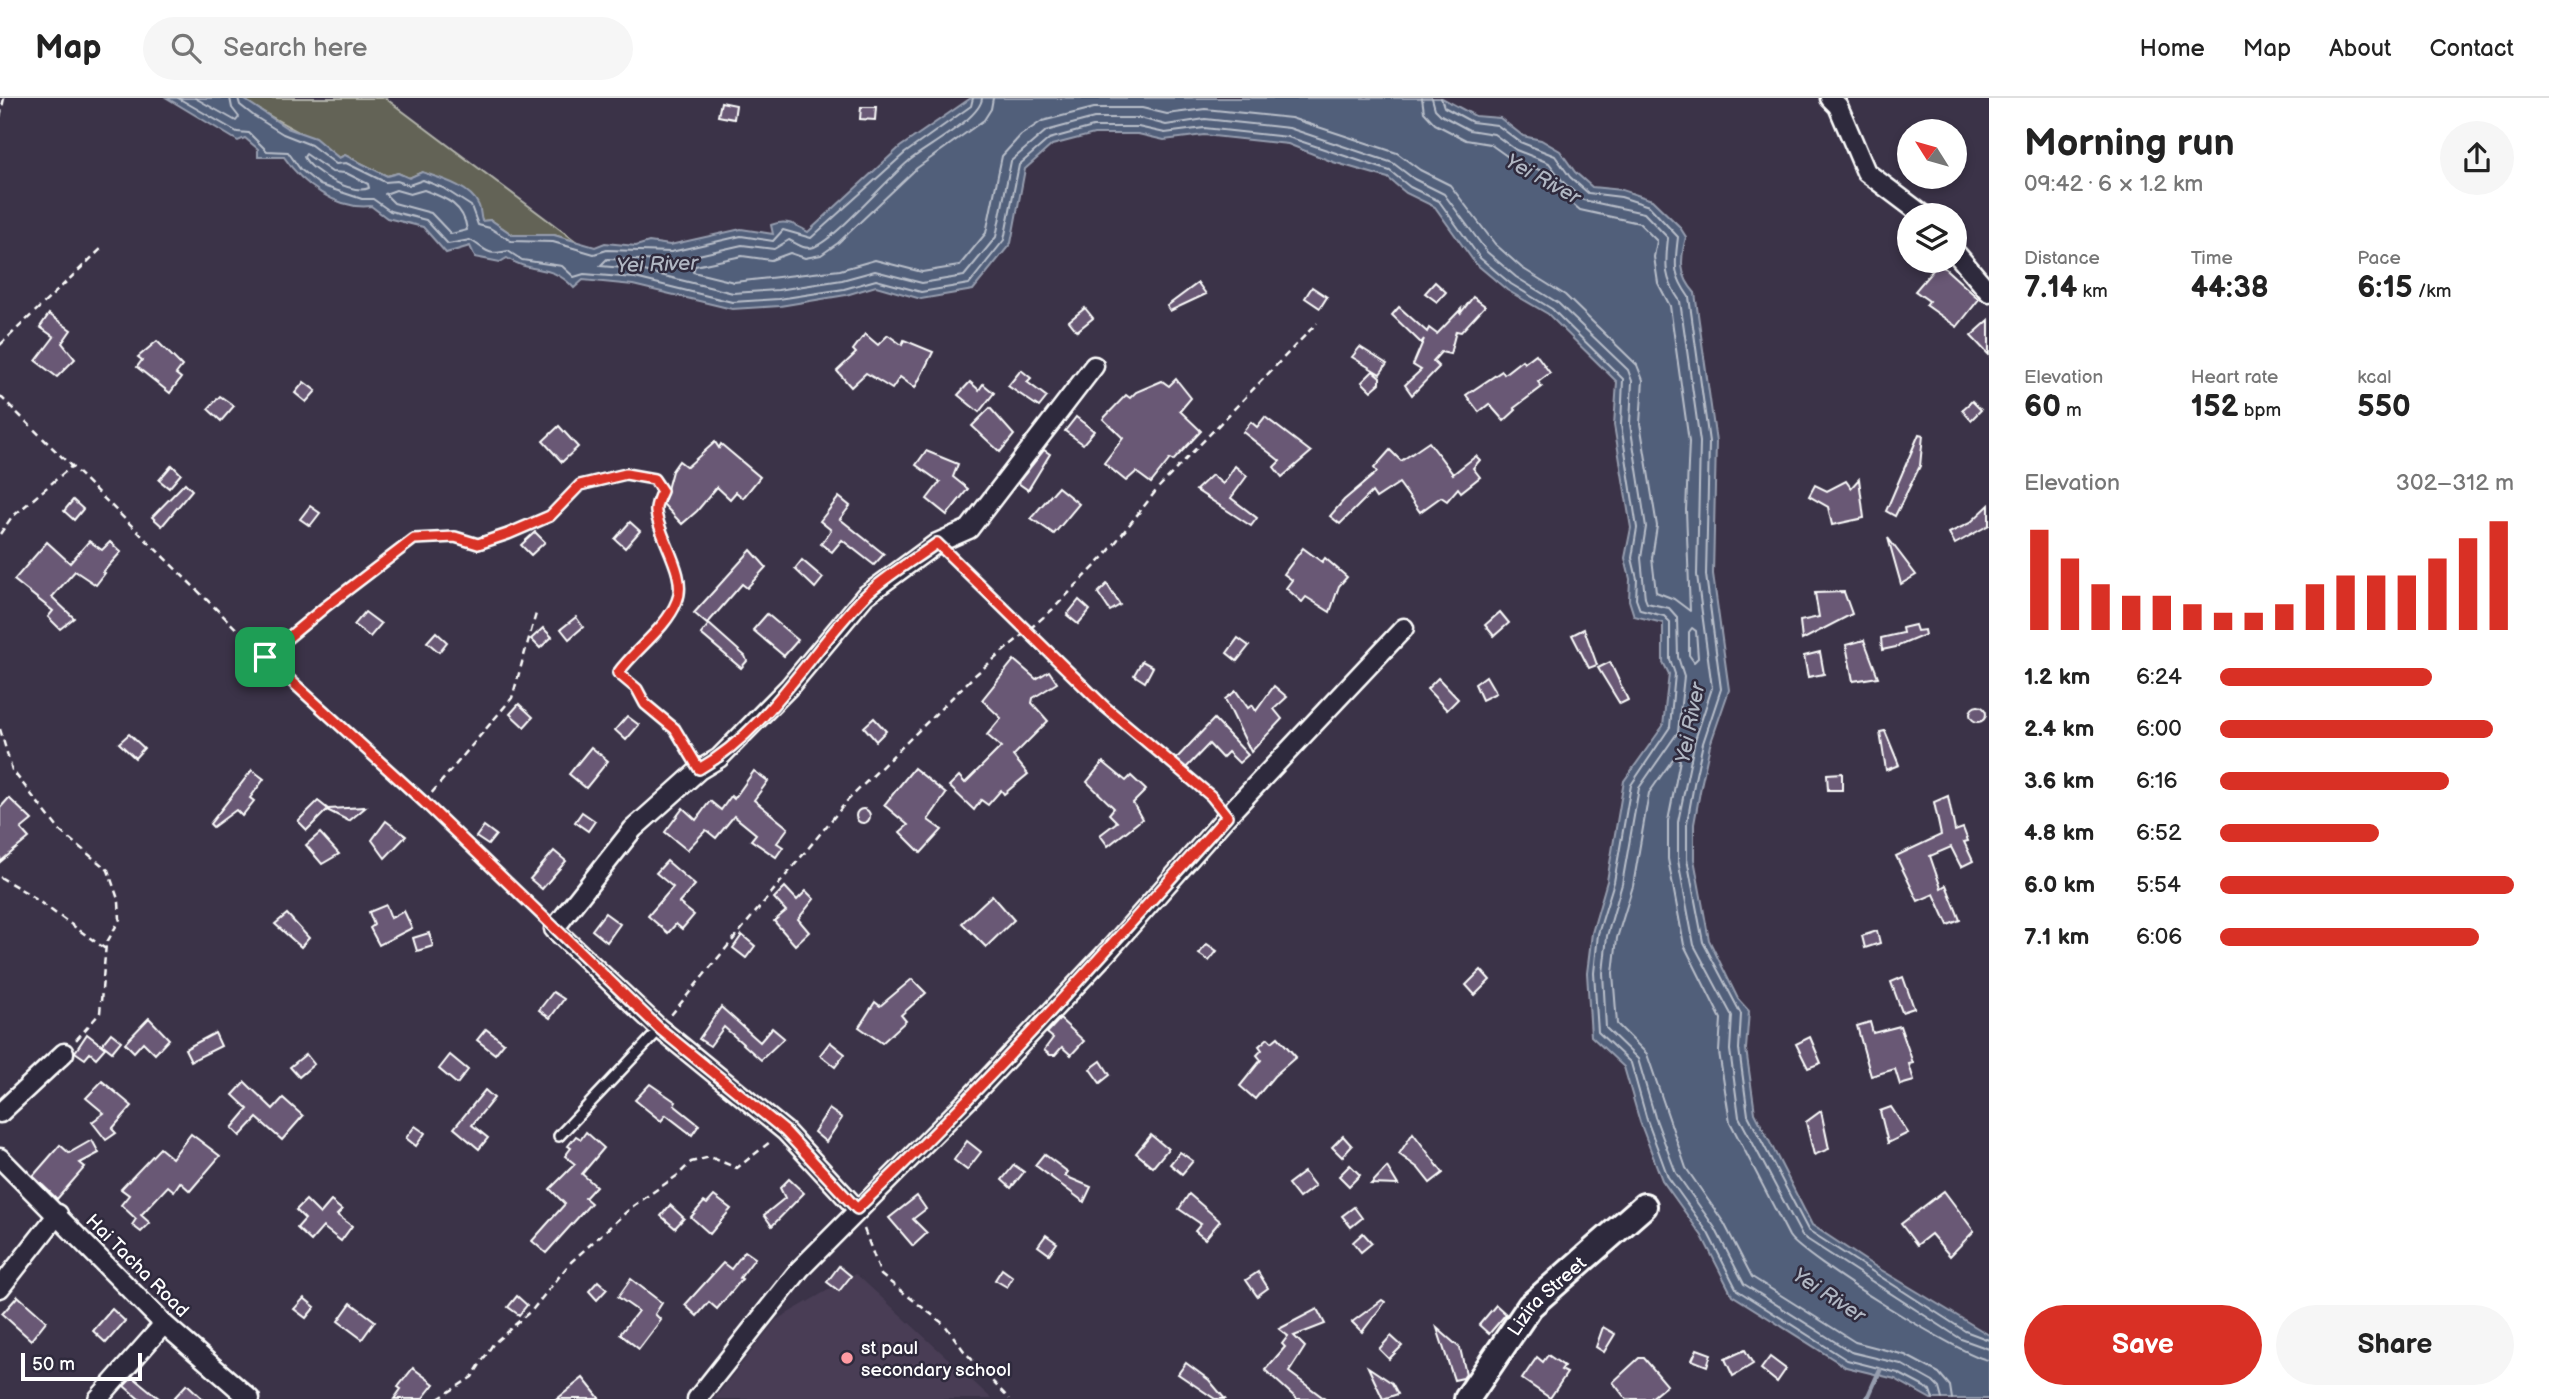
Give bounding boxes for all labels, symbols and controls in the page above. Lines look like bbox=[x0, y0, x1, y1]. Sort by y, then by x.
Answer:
search box bbox=[143, 17, 633, 80]
text: Map bbox=[35, 28, 101, 68]
icon: search bbox=[167, 29, 205, 67]
text: Search here bbox=[223, 33, 367, 64]
text: Home bbox=[2140, 34, 2205, 63]
text: Map bbox=[2243, 34, 2291, 63]
text: About bbox=[2329, 34, 2391, 63]
text: Contact bbox=[2429, 34, 2514, 63]
north arrow bbox=[1897, 119, 1967, 189]
map controls bbox=[1897, 119, 1967, 273]
text: Morning run bbox=[2024, 121, 2235, 166]
button: share bbox=[2440, 121, 2514, 195]
water label: Yei River bbox=[1501, 149, 1586, 211]
text: 09:42 · 6 × 1.2 km bbox=[2024, 170, 2203, 198]
button: layers bbox=[1897, 203, 1967, 273]
text: Distance bbox=[2024, 247, 2100, 270]
text: Time bbox=[2191, 247, 2233, 270]
text: Pace bbox=[2357, 247, 2401, 270]
water label: Yei River bbox=[616, 251, 700, 278]
text: 7.14 bbox=[2024, 270, 2077, 306]
text: 44:38 bbox=[2191, 270, 2269, 306]
text: 6:15 bbox=[2357, 270, 2413, 306]
text: km bbox=[2077, 280, 2108, 303]
text: /km bbox=[2413, 280, 2451, 303]
text: Elevation bbox=[2024, 366, 2103, 389]
text: Heart rate bbox=[2191, 366, 2278, 389]
text: kcal bbox=[2357, 366, 2391, 389]
text: 60 bbox=[2024, 389, 2061, 425]
text: 152 bbox=[2191, 389, 2239, 425]
text: 550 bbox=[2357, 389, 2411, 425]
text: m bbox=[2061, 399, 2082, 422]
text: bpm bbox=[2239, 399, 2281, 422]
text: Elevation bbox=[2024, 469, 2120, 497]
text: 302–312 m bbox=[2396, 469, 2514, 497]
pin bbox=[235, 627, 295, 687]
icon: arrive bbox=[246, 638, 284, 676]
text: 1.2 km bbox=[2024, 663, 2090, 691]
text: 6:24 bbox=[2136, 663, 2182, 691]
water label: Yei River bbox=[1670, 679, 1711, 766]
text: 2.4 km bbox=[2024, 715, 2094, 743]
text: 6:00 bbox=[2136, 715, 2182, 743]
text: 3.6 km bbox=[2024, 767, 2094, 795]
text: 6:16 bbox=[2136, 767, 2178, 795]
text: 4.8 km bbox=[2024, 819, 2094, 847]
text: 6:52 bbox=[2136, 819, 2181, 847]
text: 6.0 km bbox=[2024, 871, 2095, 899]
text: 5:54 bbox=[2136, 871, 2181, 899]
text: 7.1 km bbox=[2024, 923, 2089, 951]
text: 6:06 bbox=[2136, 923, 2182, 951]
street label: Hai Tacha Road bbox=[81, 1210, 193, 1322]
street label: Lizira Street bbox=[1503, 1252, 1592, 1341]
water label: Yei River bbox=[1788, 1263, 1871, 1329]
button: Save bbox=[2024, 1305, 2262, 1385]
button: Share bbox=[2276, 1305, 2514, 1385]
place label: st paul secondary school bbox=[861, 1337, 1011, 1382]
scale bar bbox=[21, 1350, 142, 1382]
marker: st paul secondary school bbox=[839, 1350, 855, 1366]
text: 50 m bbox=[32, 1353, 75, 1376]

